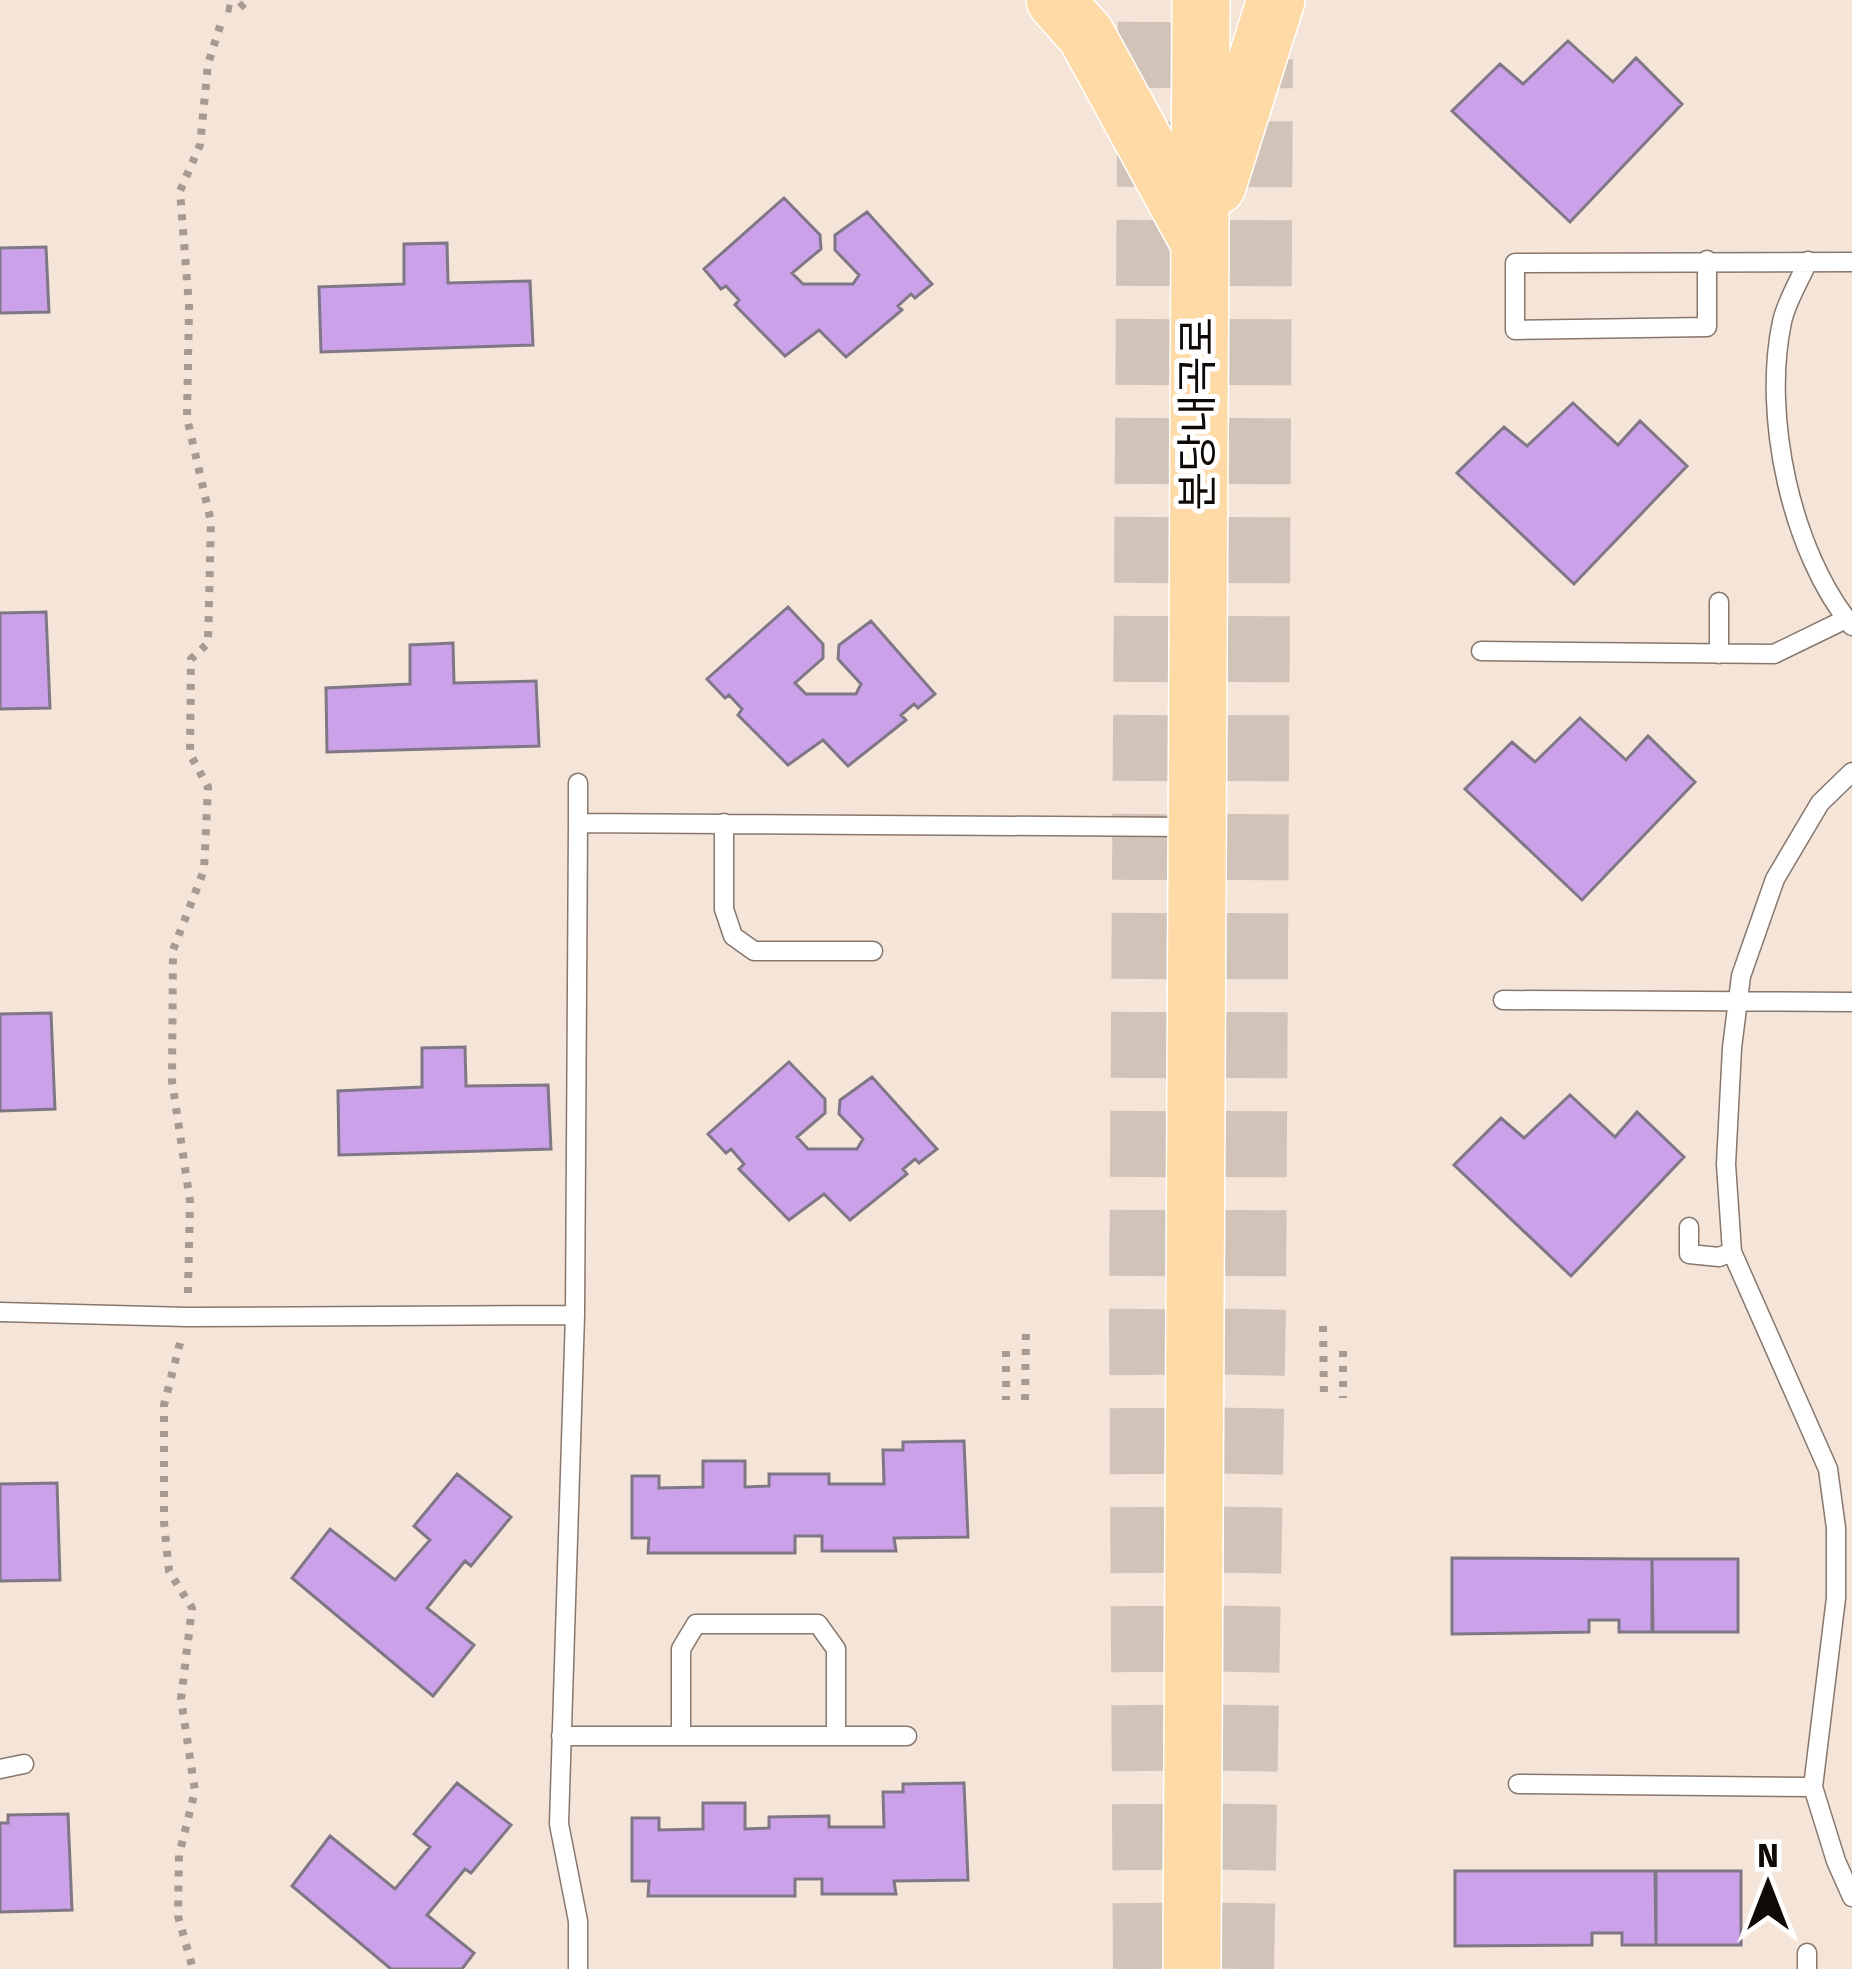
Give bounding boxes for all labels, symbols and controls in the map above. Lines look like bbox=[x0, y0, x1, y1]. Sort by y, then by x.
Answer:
street label: 분당내곡로 bbox=[1173, 317, 1223, 511]
north arrow bbox=[1708, 1825, 1828, 1945]
text: N bbox=[1757, 1836, 1779, 1876]

